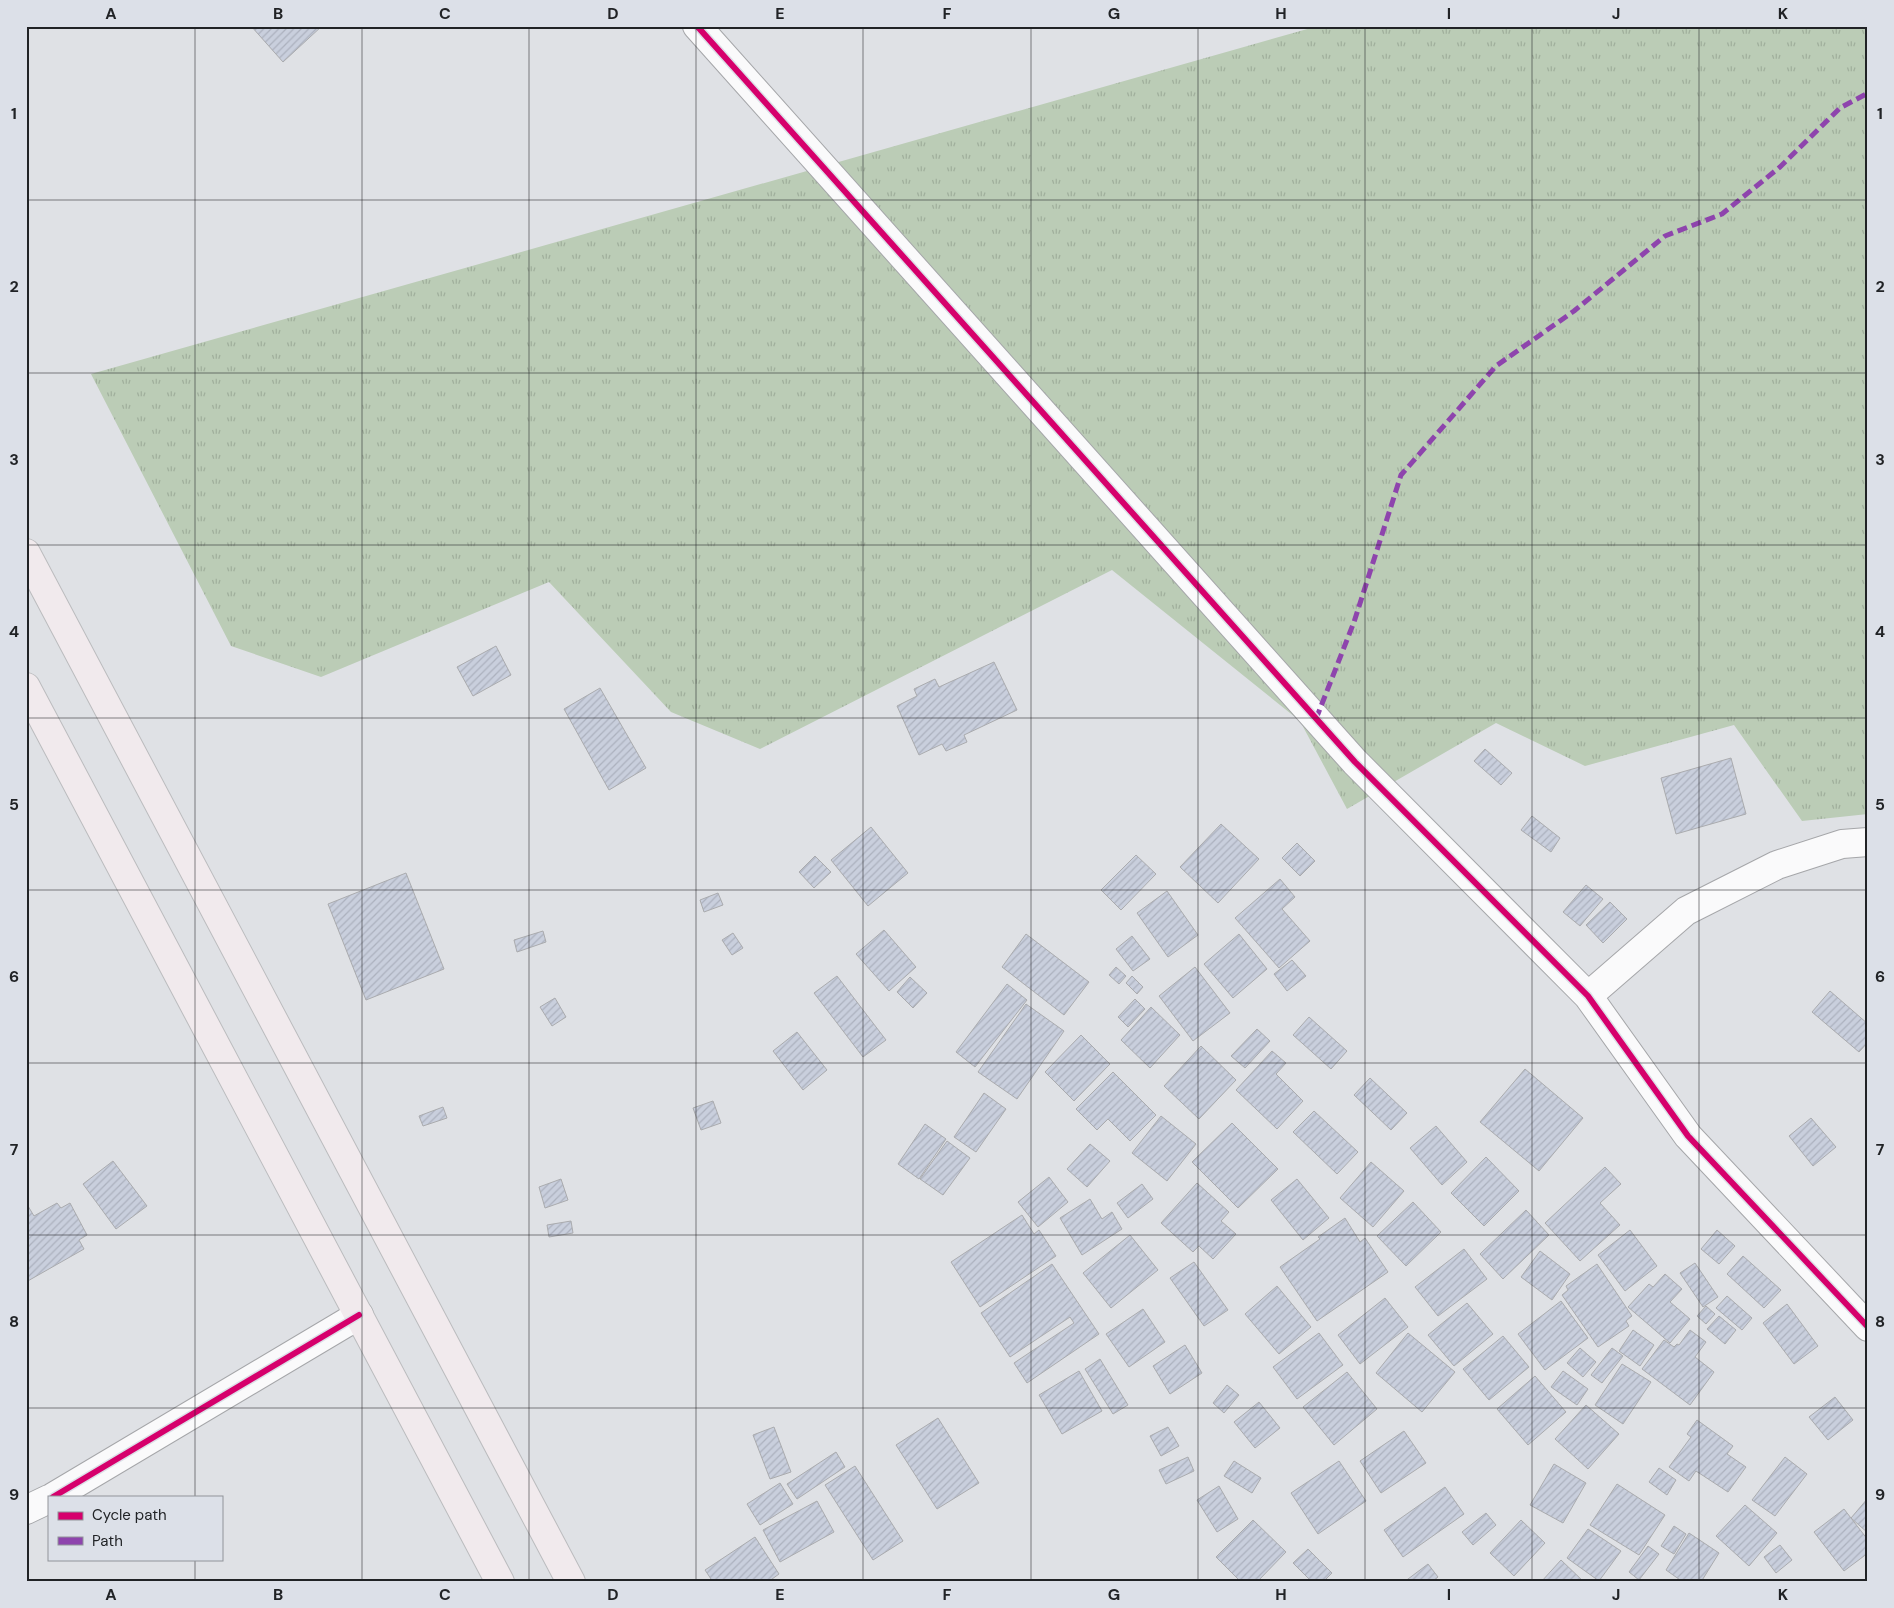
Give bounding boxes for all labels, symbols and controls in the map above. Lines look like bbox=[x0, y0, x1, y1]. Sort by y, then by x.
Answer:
text: A bbox=[105, 3, 117, 24]
text: B bbox=[273, 3, 283, 24]
text: C bbox=[439, 3, 451, 24]
text: D bbox=[607, 3, 619, 24]
text: E bbox=[775, 3, 785, 24]
text: F bbox=[943, 3, 952, 24]
text: G bbox=[1108, 3, 1120, 24]
text: H bbox=[1275, 3, 1287, 24]
text: I bbox=[1447, 3, 1451, 24]
text: J bbox=[1612, 3, 1620, 24]
text: K bbox=[1778, 3, 1789, 24]
text: 1 bbox=[11, 103, 17, 124]
text: 1 bbox=[1877, 103, 1883, 124]
text: 2 bbox=[9, 276, 19, 297]
text: 2 bbox=[1875, 276, 1885, 297]
text: 3 bbox=[9, 449, 19, 470]
text: 3 bbox=[1875, 449, 1885, 470]
text: 4 bbox=[9, 621, 19, 642]
text: 4 bbox=[1875, 621, 1885, 642]
text: 5 bbox=[9, 794, 19, 815]
text: 5 bbox=[1875, 794, 1885, 815]
text: 6 bbox=[9, 966, 19, 987]
text: 6 bbox=[1875, 966, 1885, 987]
text: 7 bbox=[10, 1139, 19, 1160]
text: 7 bbox=[1876, 1139, 1885, 1160]
text: 8 bbox=[9, 1311, 19, 1332]
text: 8 bbox=[1875, 1311, 1885, 1332]
text: 9 bbox=[9, 1484, 19, 1505]
text: 9 bbox=[1875, 1484, 1885, 1505]
legend bbox=[48, 1496, 222, 1560]
text: Cycle path bbox=[92, 1505, 167, 1525]
text: Path bbox=[92, 1531, 123, 1551]
text: A bbox=[105, 1584, 117, 1605]
text: B bbox=[273, 1584, 283, 1605]
text: C bbox=[439, 1584, 451, 1605]
text: D bbox=[607, 1584, 619, 1605]
text: E bbox=[775, 1584, 785, 1605]
text: F bbox=[943, 1584, 952, 1605]
text: G bbox=[1108, 1584, 1120, 1605]
text: H bbox=[1275, 1584, 1287, 1605]
text: I bbox=[1447, 1584, 1451, 1605]
text: J bbox=[1612, 1584, 1620, 1605]
text: K bbox=[1778, 1584, 1789, 1605]

